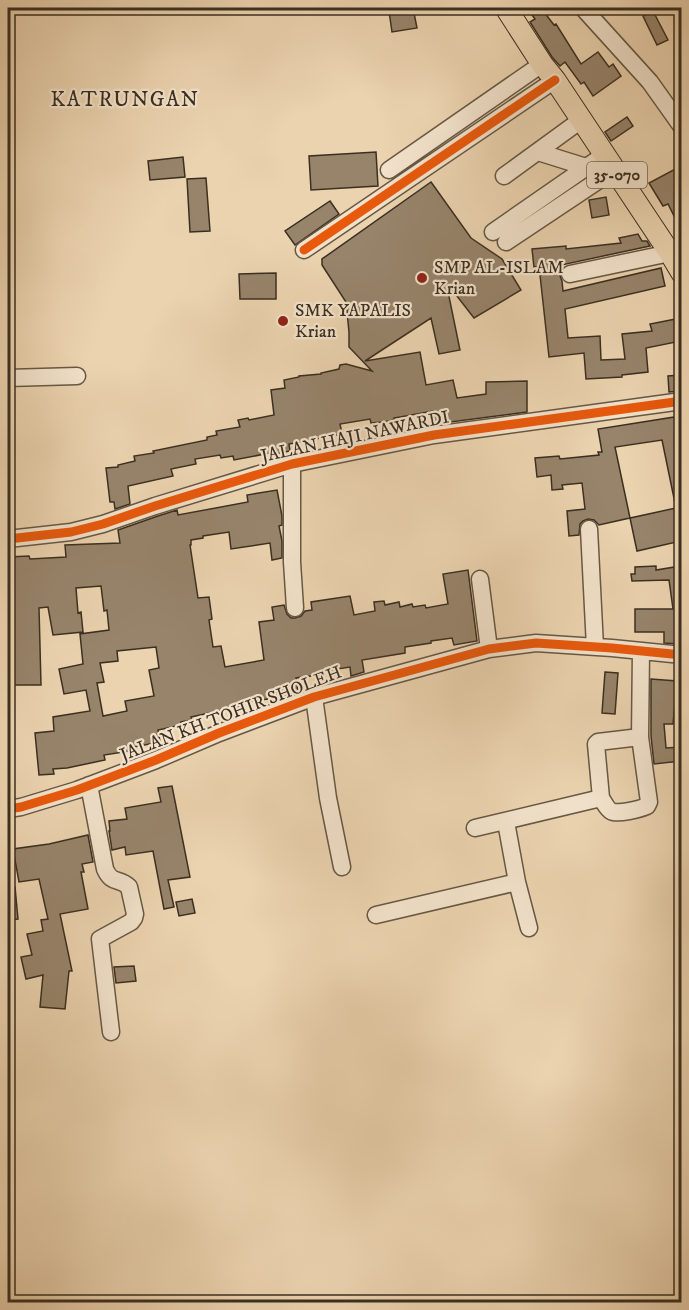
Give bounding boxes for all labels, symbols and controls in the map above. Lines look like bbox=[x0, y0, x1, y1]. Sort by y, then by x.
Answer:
district label: KATRUNGAN bbox=[50, 87, 200, 113]
road number: 35-070 bbox=[587, 162, 647, 188]
place label: SMP AL-ISLAM Krian bbox=[434, 257, 564, 300]
marker: SMP AL-ISLAM Krian bbox=[415, 271, 429, 285]
place label: SMK YAPALIS Krian bbox=[295, 300, 411, 343]
marker: SMK YAPALIS Krian bbox=[276, 314, 290, 328]
street label: JALAN HAJI NAWARDI bbox=[257, 406, 451, 468]
street label: JALAN KH TOHIR SHOLEH bbox=[115, 662, 345, 767]

